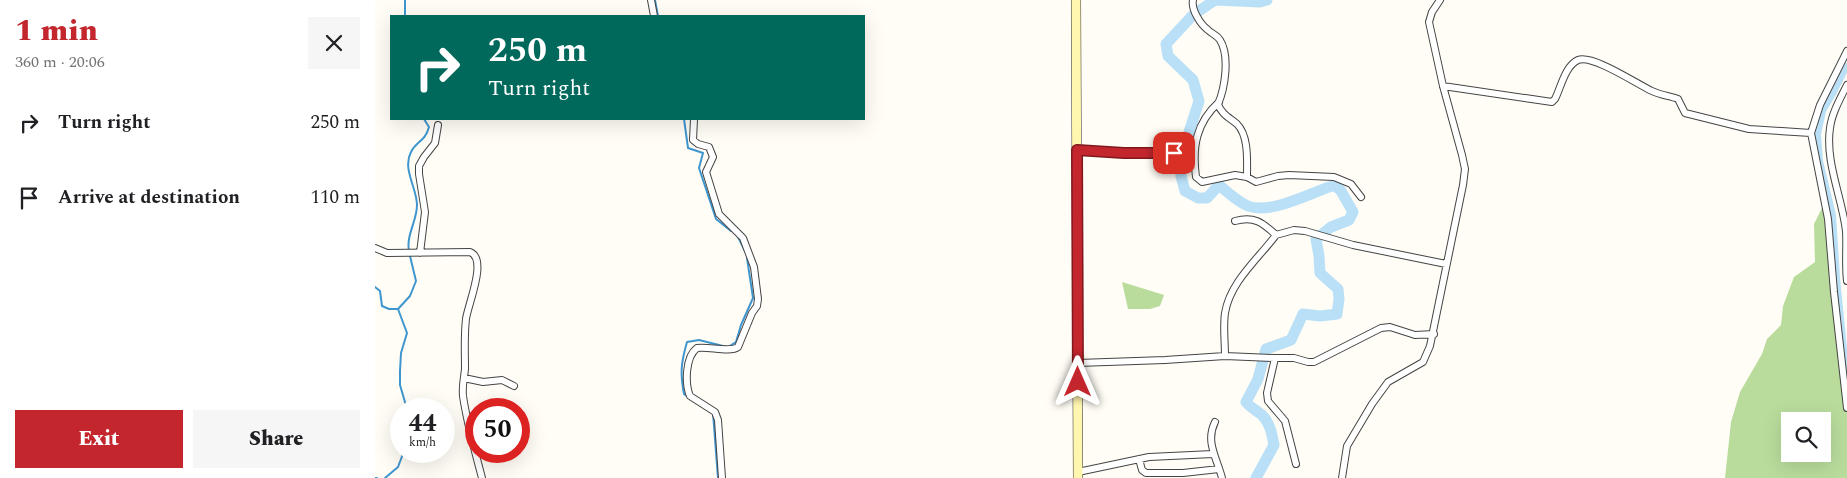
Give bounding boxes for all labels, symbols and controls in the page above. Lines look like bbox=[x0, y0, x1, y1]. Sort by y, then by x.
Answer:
text: 1 min bbox=[15, 8, 98, 54]
button: close bbox=[308, 17, 360, 69]
text: 250 m bbox=[488, 24, 587, 77]
icon: right bbox=[405, 35, 470, 100]
text: 360 m · 20:06 bbox=[15, 50, 105, 74]
text: Turn right bbox=[488, 72, 590, 105]
text: Turn right bbox=[58, 108, 151, 137]
text: 250 m bbox=[310, 108, 360, 137]
icon: right bbox=[15, 109, 43, 137]
pin bbox=[1153, 132, 1195, 174]
icon: arrive bbox=[1160, 139, 1188, 167]
text: Arrive at destination bbox=[58, 183, 240, 212]
text: 110 m bbox=[310, 183, 360, 212]
icon: arrive bbox=[15, 184, 43, 212]
position arrow bbox=[1051, 355, 1103, 407]
speed limit sign: 50 bbox=[465, 398, 530, 463]
text: 44 bbox=[408, 405, 437, 443]
button: Exit bbox=[15, 410, 183, 468]
button: Share bbox=[193, 410, 360, 468]
map controls bbox=[1781, 412, 1831, 462]
button: search bbox=[1781, 412, 1831, 462]
text: km/h bbox=[409, 433, 436, 452]

